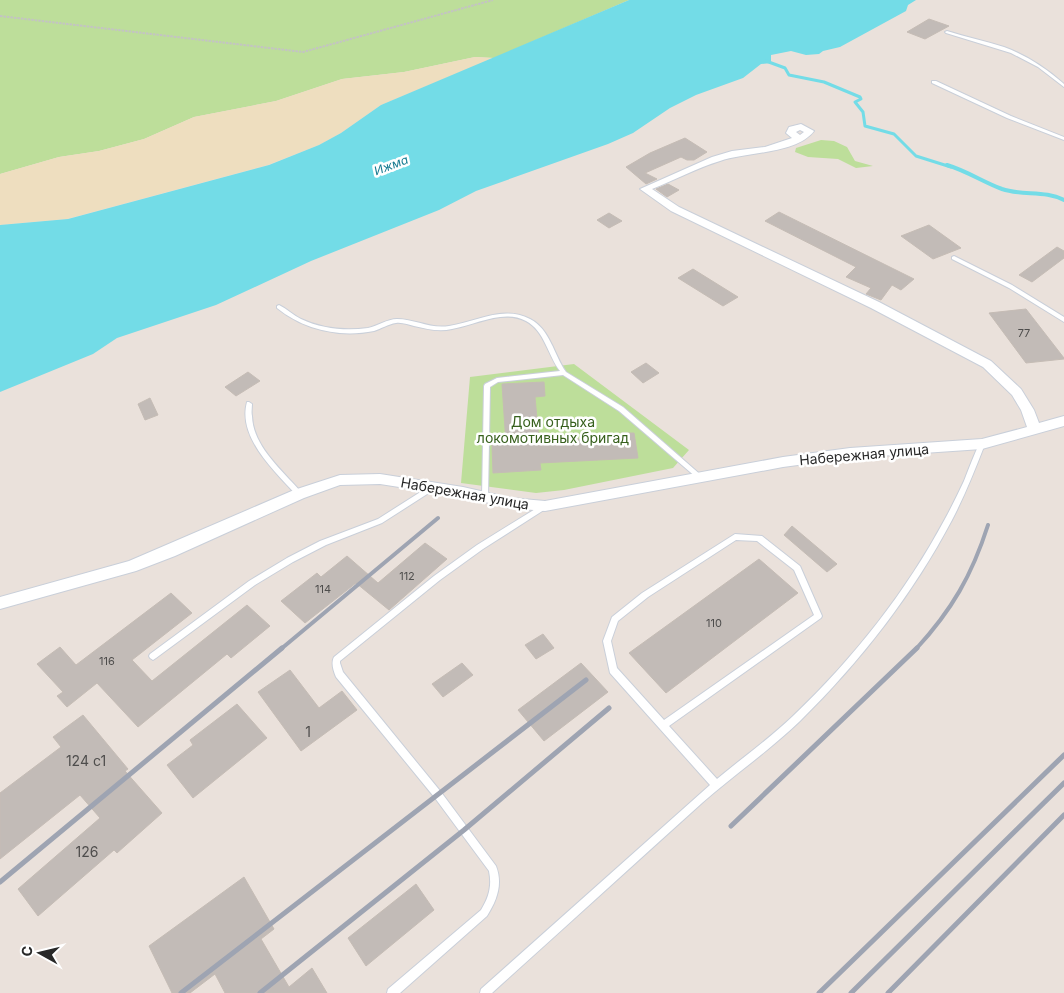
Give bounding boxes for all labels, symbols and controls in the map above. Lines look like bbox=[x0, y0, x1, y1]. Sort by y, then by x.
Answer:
water label: Ижма bbox=[372, 152, 410, 178]
house number: 77 bbox=[1018, 326, 1030, 340]
park label: Дом отдыха локомотивных бригад bbox=[477, 413, 629, 446]
street label: Набережная улица bbox=[798, 440, 930, 468]
street label: Набережная улица bbox=[399, 473, 531, 513]
house number: 112 bbox=[399, 569, 415, 583]
house number: 114 bbox=[315, 582, 331, 596]
house number: 110 bbox=[706, 616, 722, 630]
house number: 116 bbox=[99, 654, 115, 668]
house number: 1 bbox=[305, 723, 311, 740]
house number: 124 с1 bbox=[66, 752, 106, 769]
house number: 126 bbox=[76, 843, 98, 860]
north arrow bbox=[15, 928, 65, 978]
text: С bbox=[17, 945, 36, 957]

